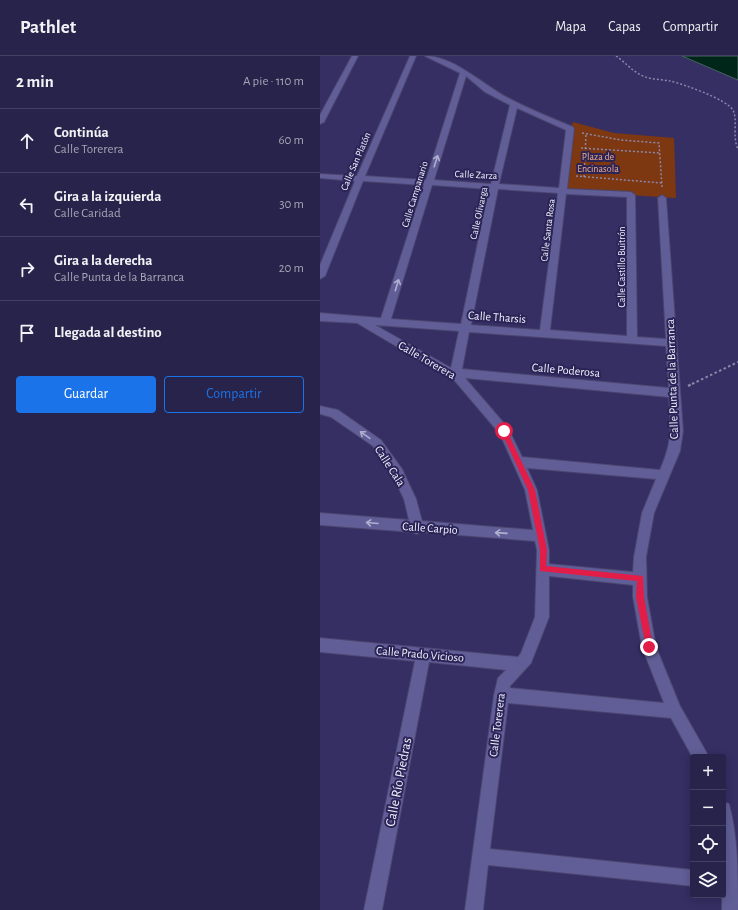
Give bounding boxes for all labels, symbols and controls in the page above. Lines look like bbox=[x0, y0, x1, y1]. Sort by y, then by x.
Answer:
text: Pathlet bbox=[20, 18, 76, 37]
text: Mapa bbox=[555, 20, 586, 34]
text: Capas bbox=[608, 20, 641, 34]
text: Compartir bbox=[663, 20, 718, 34]
text: 2 min bbox=[16, 73, 54, 90]
text: A pie · 110 m bbox=[243, 75, 304, 88]
text: Continúa bbox=[54, 125, 109, 140]
icon: ahead bbox=[16, 130, 38, 152]
street label: Calle San Platón bbox=[339, 131, 373, 192]
text: 60 m bbox=[278, 134, 304, 147]
text: Calle Torerera bbox=[54, 143, 124, 156]
park label: Plaza de Encinasola bbox=[577, 152, 619, 174]
one-way arrow bbox=[432, 155, 440, 167]
street label: Calle Campanario bbox=[400, 160, 430, 229]
street label: Calle Zarza bbox=[454, 169, 498, 181]
street label: Calle Olivarga bbox=[469, 186, 490, 240]
text: Gira a la izquierda bbox=[54, 189, 161, 204]
icon: left bbox=[16, 194, 38, 216]
text: 30 m bbox=[279, 198, 304, 211]
street label: Calle Santa Rosa bbox=[539, 198, 557, 262]
text: Calle Caridad bbox=[54, 207, 121, 220]
street label: Calle Castillo Buitrón bbox=[617, 227, 627, 307]
text: Gira a la derecha bbox=[54, 253, 153, 268]
icon: right bbox=[16, 258, 38, 280]
text: 20 m bbox=[279, 262, 304, 275]
text: Calle Punta de la Barranca bbox=[54, 271, 184, 284]
one-way arrow bbox=[394, 278, 401, 291]
street label: Calle Tharsis bbox=[467, 309, 527, 325]
street label: Calle Punta de la Barranca bbox=[664, 318, 680, 439]
icon: arrive bbox=[16, 322, 38, 344]
text: Llegada al destino bbox=[54, 325, 162, 340]
street label: Calle Torerera bbox=[396, 339, 458, 381]
street label: Calle Poderosa bbox=[531, 361, 601, 379]
button: Guardar bbox=[16, 376, 156, 413]
button: Compartir bbox=[164, 376, 304, 413]
route start bbox=[495, 422, 513, 440]
one-way arrow bbox=[359, 431, 370, 439]
street label: Calle Cala bbox=[373, 444, 408, 489]
one-way arrow bbox=[366, 520, 379, 527]
street label: Calle Carpio bbox=[402, 520, 458, 536]
one-way arrow bbox=[495, 530, 508, 537]
route end bbox=[640, 638, 658, 656]
street label: Calle Prado Vicioso bbox=[376, 644, 465, 664]
street label: Calle Torerera bbox=[487, 692, 507, 758]
street label: Calle Río Piedras bbox=[384, 737, 414, 828]
map controls bbox=[690, 754, 726, 898]
button: + bbox=[690, 754, 726, 790]
button: − bbox=[690, 790, 726, 826]
button: locate bbox=[690, 826, 726, 862]
button: layers bbox=[690, 862, 726, 898]

